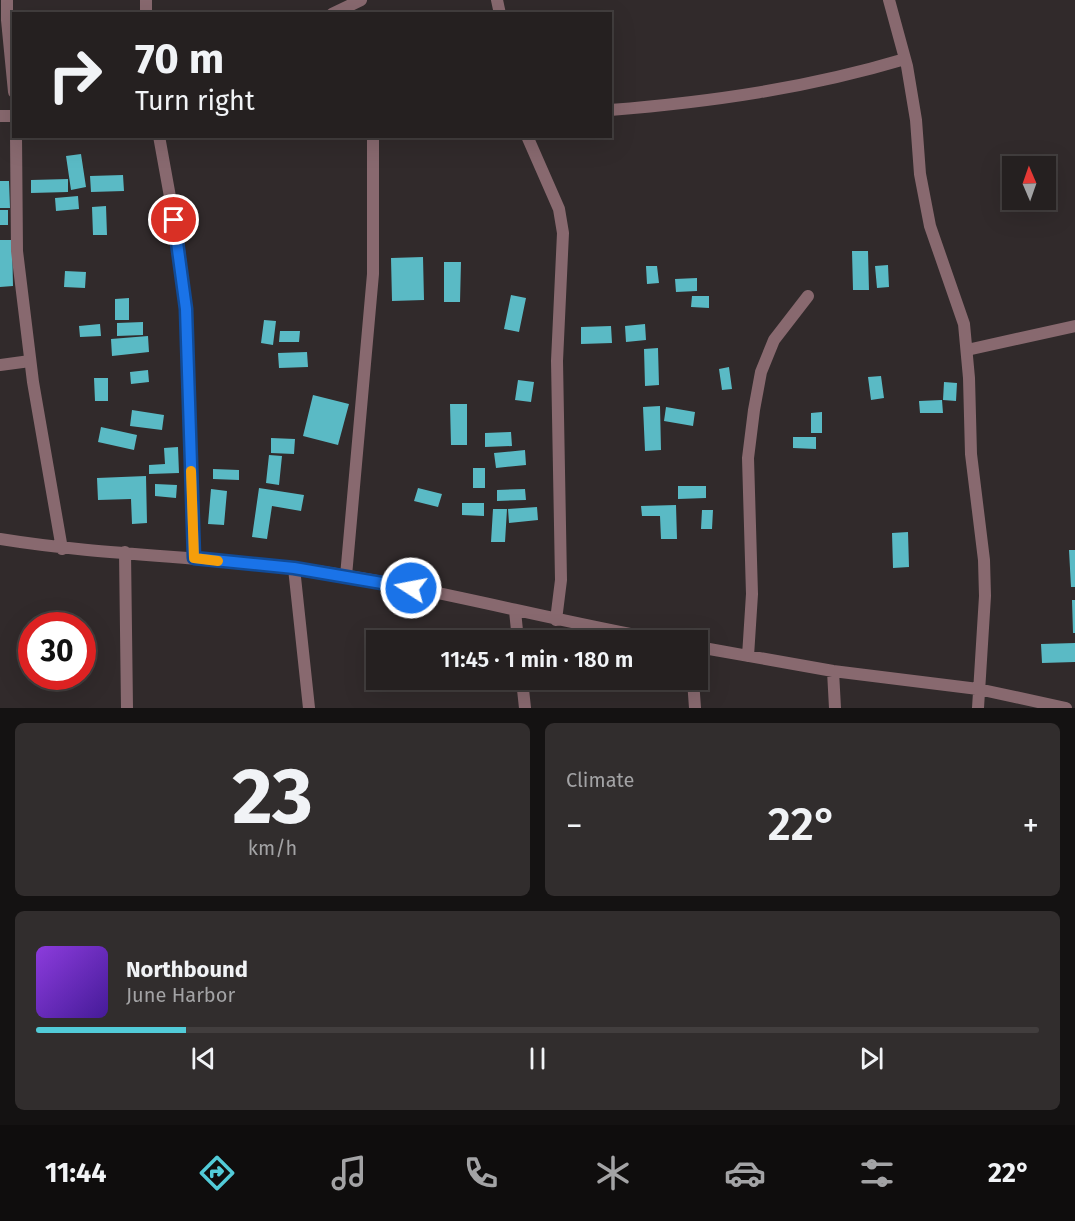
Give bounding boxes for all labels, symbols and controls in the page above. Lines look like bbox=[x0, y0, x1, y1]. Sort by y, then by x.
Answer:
text: 70 m bbox=[135, 34, 224, 84]
icon: right bbox=[36, 36, 114, 114]
text: Turn right bbox=[135, 85, 255, 117]
north arrow bbox=[1002, 156, 1056, 210]
map controls bbox=[1002, 156, 1056, 210]
pin bbox=[148, 194, 199, 245]
icon: arrive bbox=[157, 203, 190, 236]
position arrow bbox=[379, 556, 443, 620]
speed limit sign: 30 bbox=[18, 612, 96, 690]
text: 11:45 · 1 min · 180 m bbox=[441, 646, 633, 673]
text: 23 bbox=[232, 750, 313, 844]
text: Climate bbox=[566, 768, 634, 792]
text: 22° bbox=[768, 798, 837, 852]
text: − bbox=[566, 806, 583, 846]
text: + bbox=[1023, 806, 1039, 846]
text: km/h bbox=[248, 836, 297, 860]
text: Northbound bbox=[126, 956, 248, 983]
text: June Harbor bbox=[126, 983, 235, 1007]
icon: previous bbox=[187, 1042, 220, 1075]
icon: pause bbox=[521, 1042, 554, 1075]
icon: next bbox=[855, 1042, 888, 1075]
icon: directions bbox=[196, 1152, 238, 1194]
icon: music bbox=[328, 1152, 370, 1194]
icon: phone bbox=[460, 1152, 502, 1194]
icon: climate bbox=[592, 1152, 634, 1194]
icon: car bbox=[724, 1152, 766, 1194]
icon: filters bbox=[856, 1152, 898, 1194]
text: 11:44 bbox=[45, 1157, 106, 1189]
text: 22° bbox=[988, 1157, 1030, 1189]

